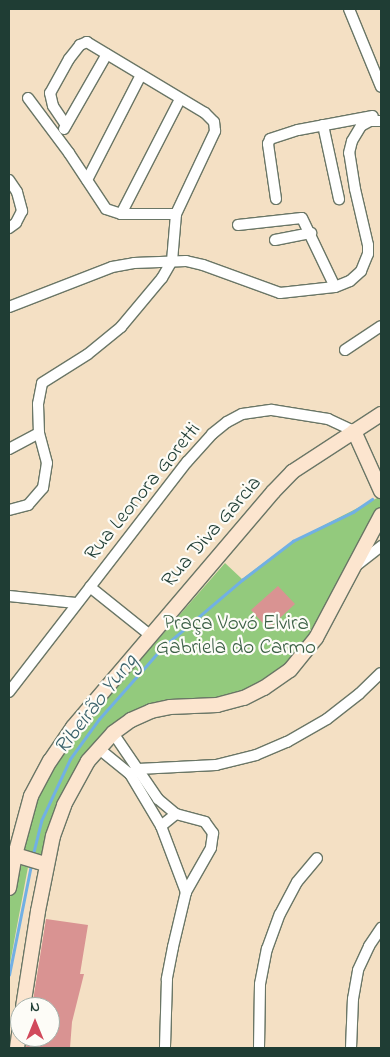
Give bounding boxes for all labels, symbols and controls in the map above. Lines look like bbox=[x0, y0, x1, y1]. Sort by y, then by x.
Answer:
street label: Rua Leonora Goretti bbox=[80, 418, 206, 566]
street label: Rua Diva Garcia bbox=[157, 471, 267, 593]
park label: Praça Vovó Elvira Gabriela do Carmo bbox=[156, 611, 316, 661]
water label: Ribeirão Yung bbox=[50, 650, 144, 760]
north arrow bbox=[10, 997, 60, 1047]
text: N bbox=[30, 997, 40, 1018]

